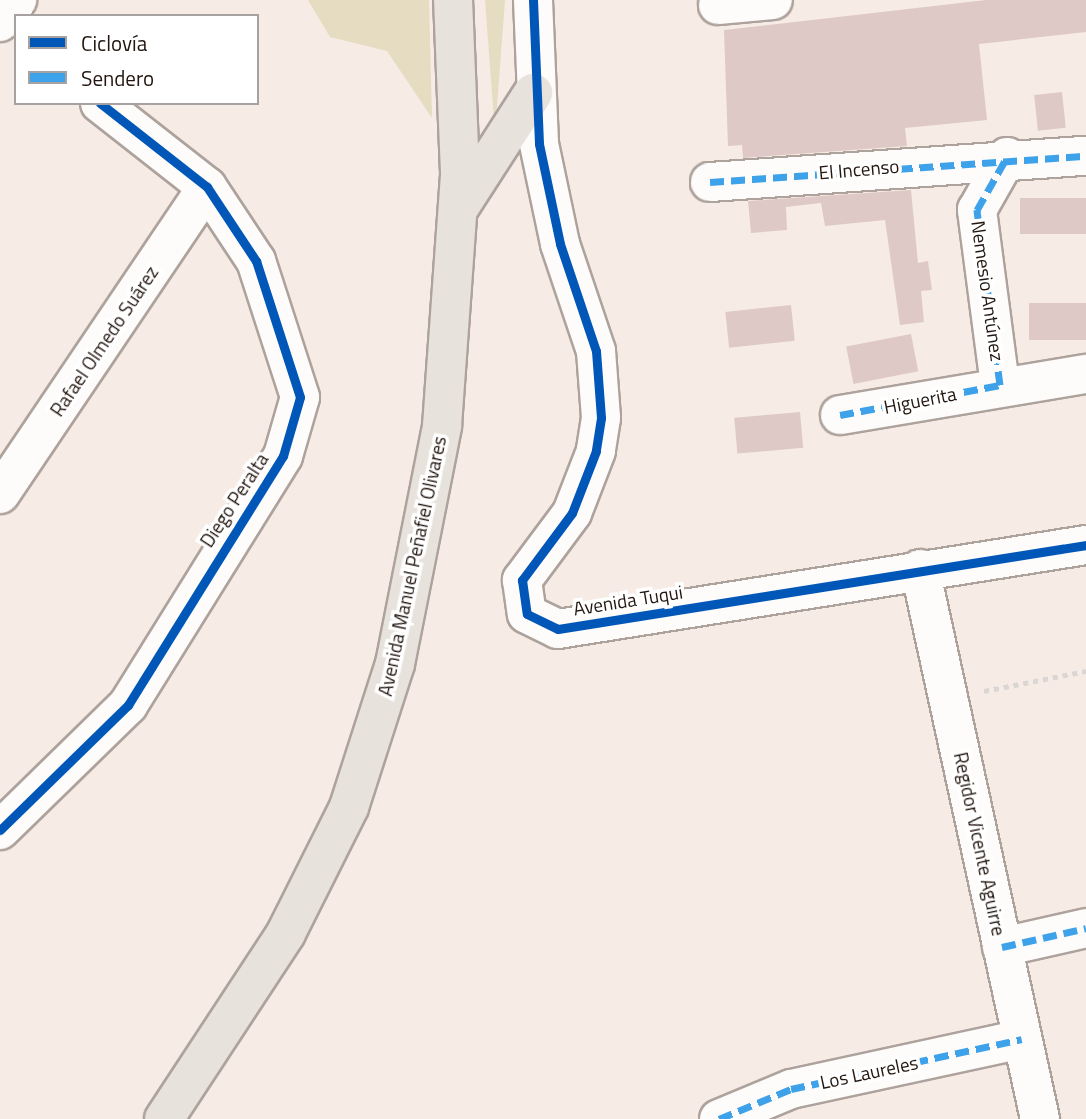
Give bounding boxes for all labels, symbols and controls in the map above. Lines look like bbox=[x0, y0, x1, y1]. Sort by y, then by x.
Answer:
legend bbox=[14, 14, 259, 105]
text: Ciclovía bbox=[81, 27, 147, 59]
text: Sendero bbox=[81, 62, 154, 94]
street label: El Incenso bbox=[818, 154, 900, 184]
street label: Nemesio Antúnez bbox=[967, 219, 1009, 363]
street label: Rafael Olmedo Suárez bbox=[45, 262, 163, 420]
street label: Higuerita bbox=[882, 382, 958, 418]
street label: Avenida Manuel Peñafiel Olivares bbox=[373, 434, 451, 698]
street label: Diego Peralta bbox=[195, 449, 273, 551]
street label: Avenida Tuqui bbox=[572, 580, 684, 620]
street label: Regidor Vicente Aguirre bbox=[949, 750, 1011, 938]
street label: Los Laureles bbox=[818, 1050, 920, 1094]

